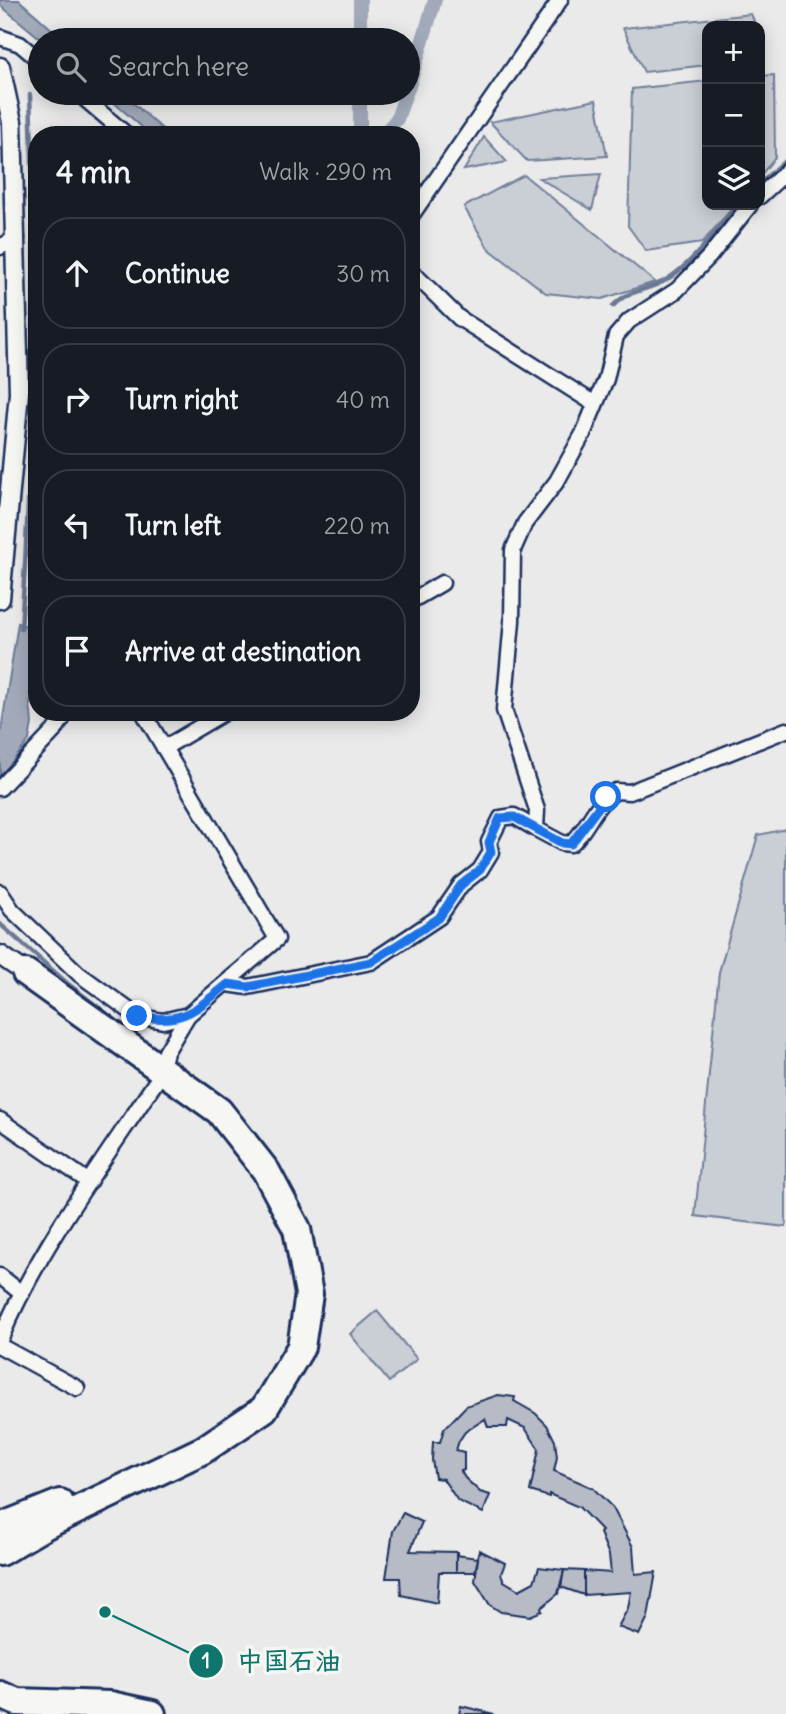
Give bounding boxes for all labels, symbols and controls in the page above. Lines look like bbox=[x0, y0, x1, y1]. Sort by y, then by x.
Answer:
map controls bbox=[702, 21, 765, 210]
button: + bbox=[702, 21, 765, 84]
search box bbox=[28, 28, 420, 105]
icon: search bbox=[52, 48, 90, 86]
text: Search here bbox=[108, 50, 249, 83]
button: − bbox=[702, 84, 765, 147]
button: layers bbox=[702, 147, 765, 210]
text: 4 min bbox=[56, 153, 131, 191]
text: Walk · 290 m bbox=[259, 157, 392, 186]
icon: ahead bbox=[58, 254, 96, 292]
text: Continue bbox=[125, 257, 230, 290]
text: 30 m bbox=[336, 259, 390, 288]
icon: right bbox=[58, 380, 96, 418]
text: Turn right bbox=[125, 383, 238, 416]
text: 40 m bbox=[336, 385, 390, 414]
icon: left bbox=[58, 506, 96, 544]
text: Turn left bbox=[125, 509, 221, 542]
text: 220 m bbox=[324, 511, 390, 540]
icon: arrive bbox=[58, 632, 96, 670]
text: Arrive at destination bbox=[125, 635, 361, 668]
route start bbox=[590, 781, 621, 812]
route end bbox=[121, 1000, 152, 1031]
callout: 中国石油 bbox=[188, 1637, 355, 1684]
text: 中国石油 bbox=[237, 1644, 341, 1677]
text: 1 bbox=[202, 1647, 210, 1674]

